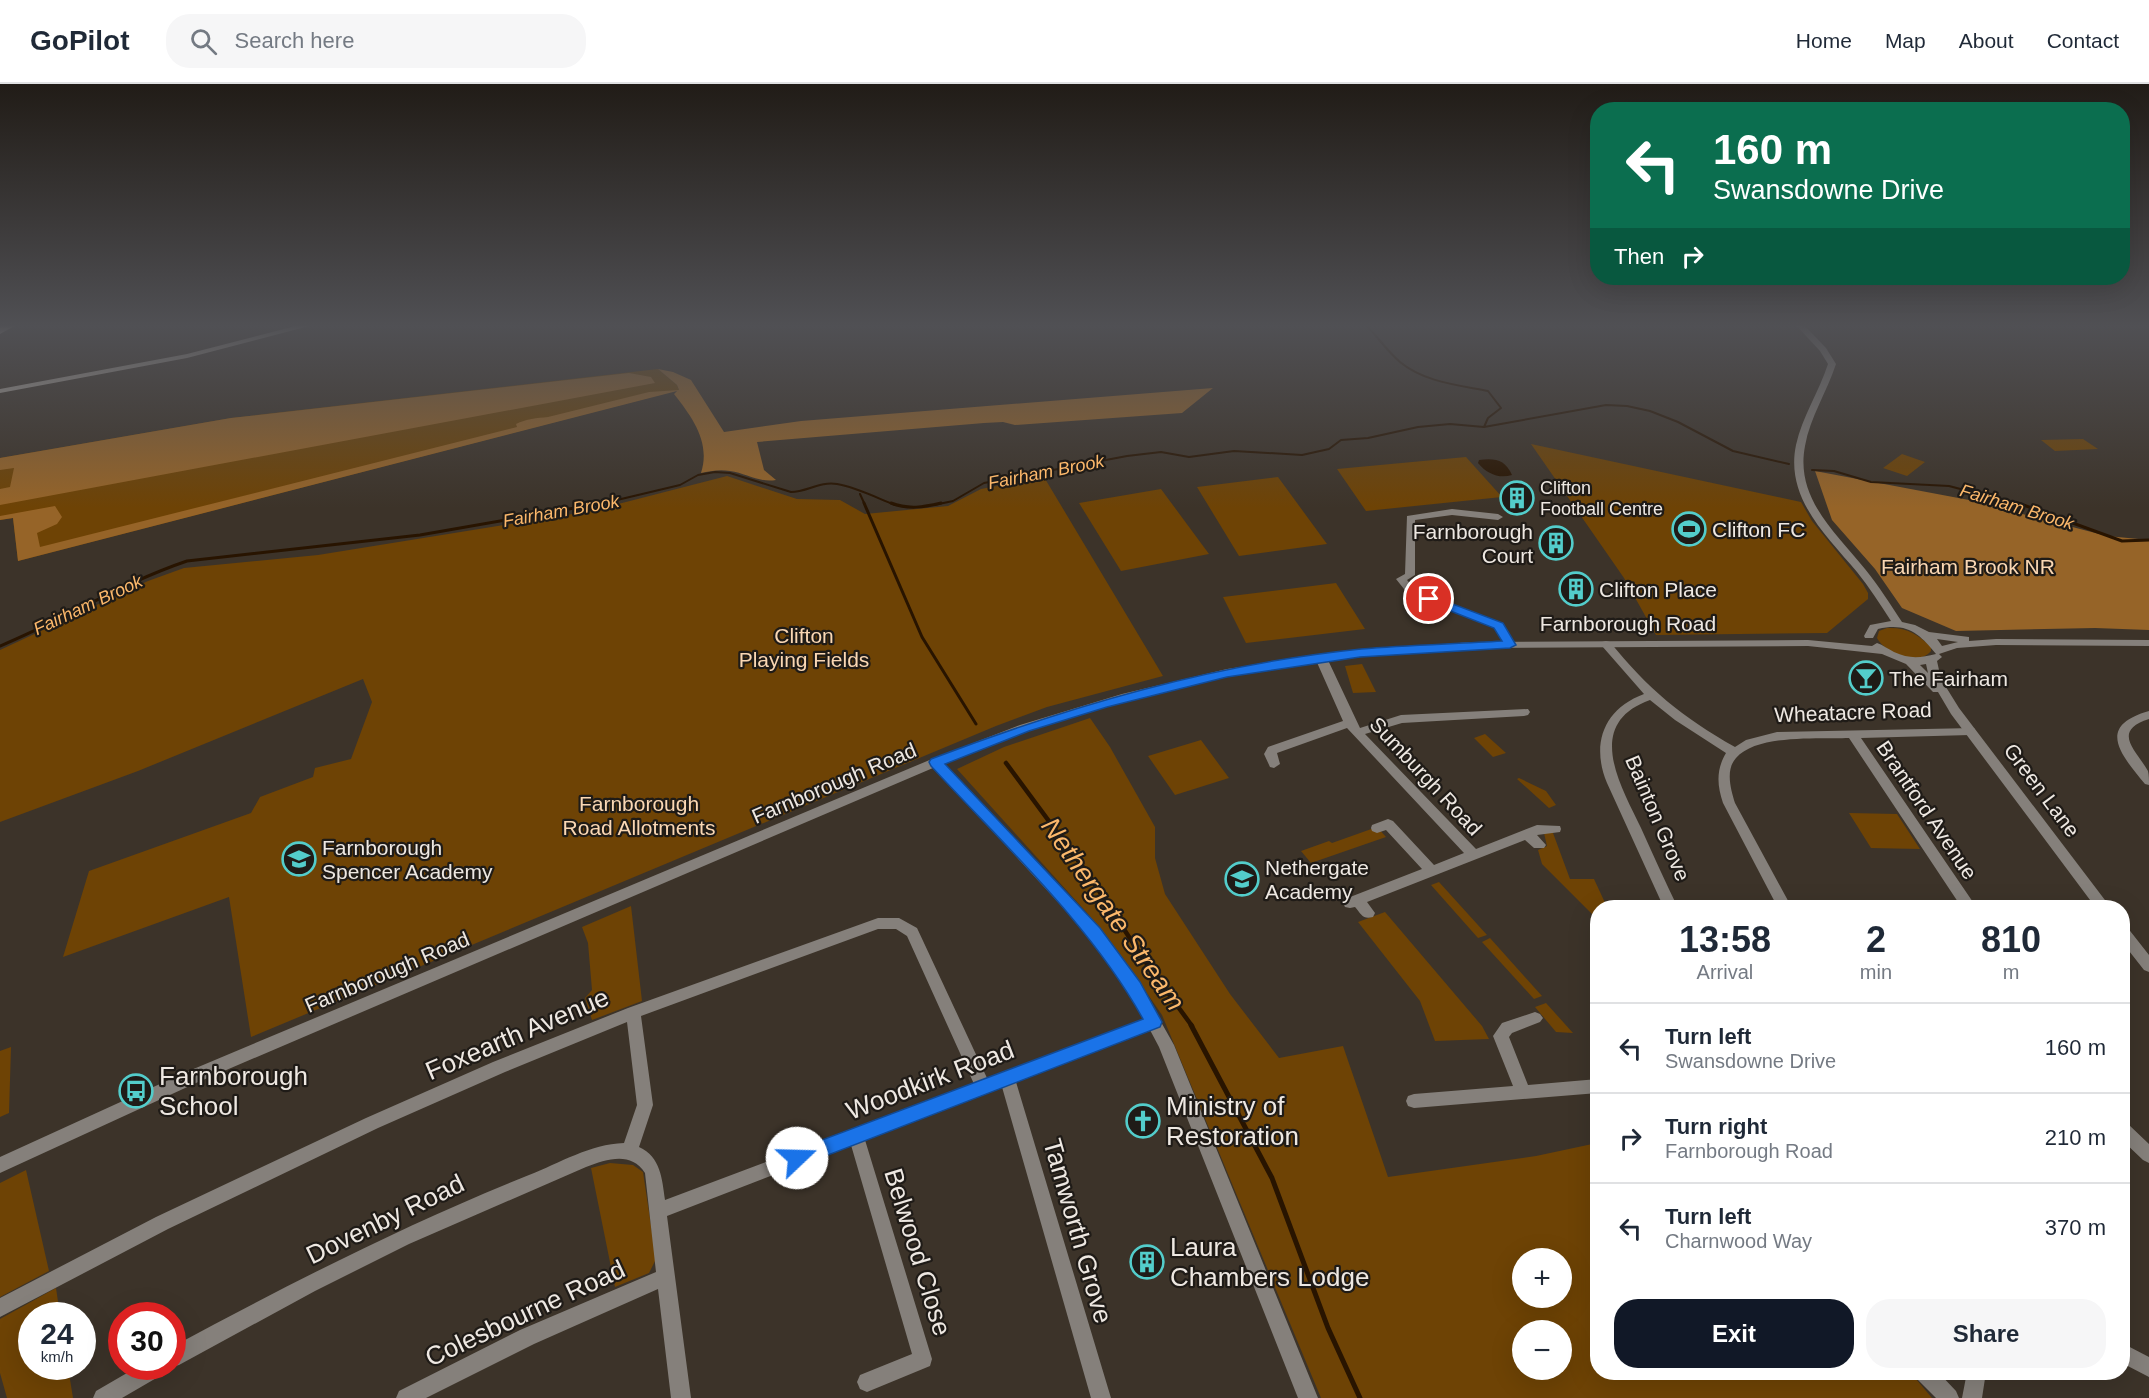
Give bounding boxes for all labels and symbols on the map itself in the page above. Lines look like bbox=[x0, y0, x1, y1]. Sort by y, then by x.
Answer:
water label: Fairham Brook bbox=[986, 451, 1107, 493]
place label: Clifton Football Centre bbox=[1540, 478, 1663, 519]
building icon: Clifton Football Centre bbox=[1499, 480, 1535, 516]
water label: Fairham Brook bbox=[1958, 480, 2077, 534]
water label: Fairham Brook bbox=[501, 491, 622, 531]
sports icon: Clifton FC bbox=[1671, 511, 1707, 547]
place label: Clifton FC bbox=[1712, 518, 1805, 541]
place label: Farnborough Court bbox=[1413, 520, 1533, 567]
building icon: Farnborough Court bbox=[1538, 525, 1574, 561]
park label: Fairham Brook NR bbox=[1881, 555, 2055, 578]
water label: Fairham Brook bbox=[30, 571, 147, 639]
building icon: Clifton Place bbox=[1558, 571, 1594, 607]
pin bbox=[1403, 573, 1454, 624]
place label: Clifton Place bbox=[1599, 578, 1717, 601]
street label: Farnborough Road bbox=[1540, 612, 1716, 635]
park label: Clifton Playing Fields bbox=[739, 624, 869, 671]
bar icon: The Fairham bbox=[1848, 660, 1884, 696]
place label: The Fairham bbox=[1889, 667, 2008, 690]
street label: Wheatacre Road bbox=[1774, 698, 1932, 726]
street label: Sumburgh Road bbox=[1365, 712, 1487, 840]
street label: Brantford Avenue bbox=[1872, 736, 1982, 884]
street label: Farnborough Road bbox=[748, 738, 920, 828]
street label: Green Lane bbox=[1999, 739, 2085, 841]
street label: Bainton Grove bbox=[1621, 752, 1695, 884]
park label: Farnborough Road Allotments bbox=[563, 792, 715, 839]
water label: Nethergate Stream bbox=[1035, 812, 1191, 1016]
place label: Farnborough Spencer Academy bbox=[322, 836, 493, 883]
school or university icon: Farnborough Spencer Academy bbox=[281, 841, 317, 877]
place label: Nethergate Academy bbox=[1265, 856, 1369, 903]
school or university icon: Nethergate Academy bbox=[1224, 861, 1260, 897]
street label: Farnborough Road bbox=[301, 927, 473, 1017]
street label: Foxearth Avenue bbox=[421, 982, 613, 1086]
street label: Woodkirk Road bbox=[842, 1034, 1018, 1126]
place label: Farnborough School bbox=[159, 1061, 308, 1121]
bus stop icon: Farnborough School bbox=[118, 1073, 154, 1109]
place label: Ministry of Restoration bbox=[1166, 1091, 1299, 1151]
church icon: Ministry of Restoration bbox=[1125, 1103, 1161, 1139]
position arrow bbox=[765, 1126, 829, 1190]
street label: Tamworth Grove bbox=[1037, 1135, 1119, 1327]
street label: Belwood Close bbox=[878, 1165, 958, 1339]
street label: Dovenby Road bbox=[301, 1168, 469, 1270]
place label: Laura Chambers Lodge bbox=[1170, 1232, 1369, 1292]
building icon: Laura Chambers Lodge bbox=[1129, 1244, 1165, 1280]
street label: Colesbourne Road bbox=[420, 1254, 630, 1372]
speed limit sign: 30 bbox=[108, 1302, 186, 1380]

